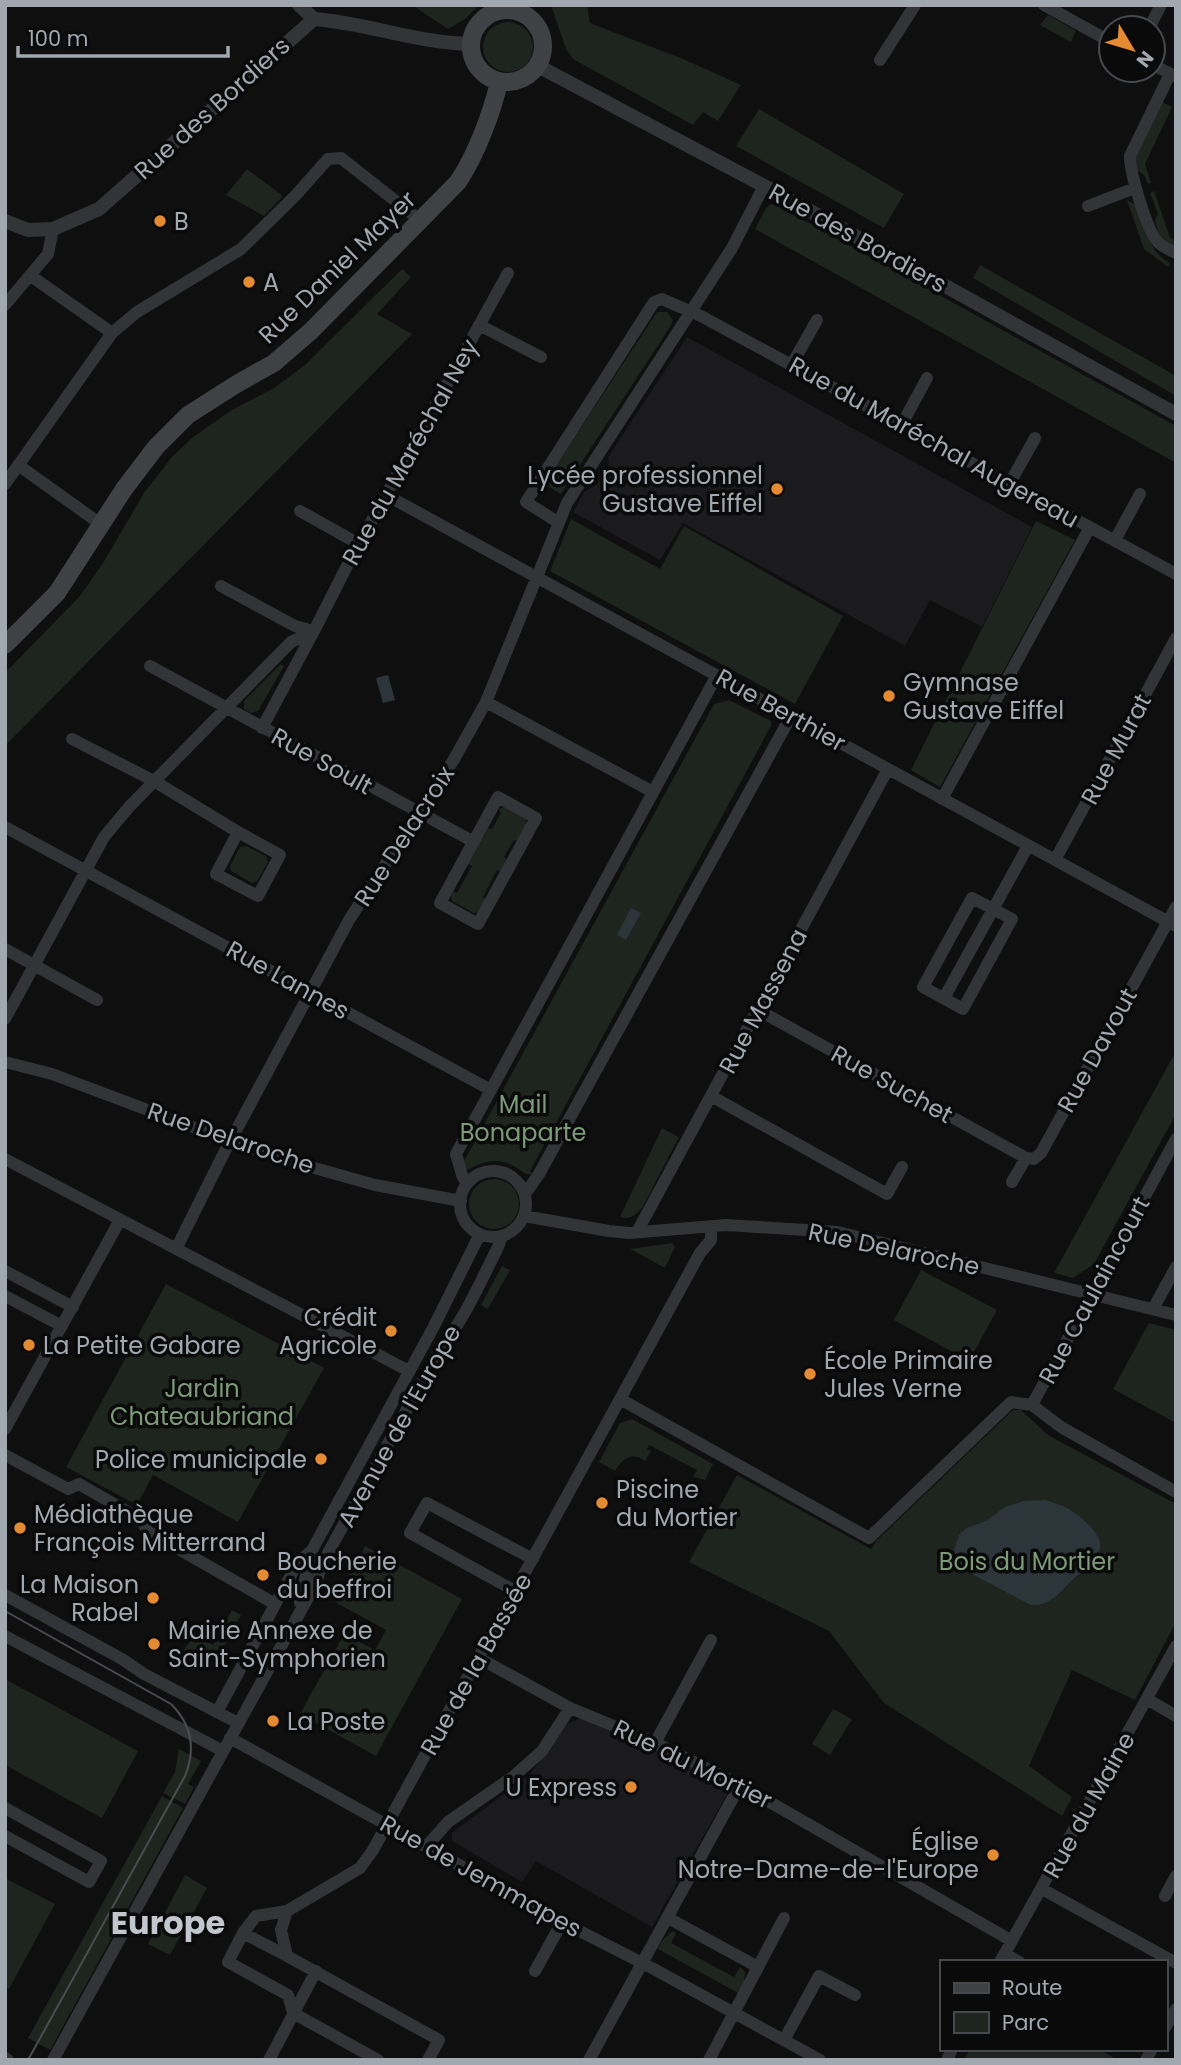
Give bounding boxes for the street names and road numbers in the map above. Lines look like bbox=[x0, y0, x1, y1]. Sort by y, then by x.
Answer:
street label: Rue des Bordiers bbox=[127, 29, 297, 187]
street label: Rue des Bordiers bbox=[763, 175, 953, 301]
street label: Rue Daniel Mayer bbox=[251, 183, 423, 351]
street label: Rue du Maréchal Ney bbox=[334, 333, 486, 571]
street label: Rue du Maréchal Augereau bbox=[783, 348, 1085, 536]
street label: Rue Berthier bbox=[710, 661, 852, 759]
street label: Rue Murat bbox=[1073, 688, 1159, 810]
street label: Rue Soult bbox=[266, 720, 378, 802]
street label: Rue Delacroix bbox=[346, 759, 462, 913]
street label: Rue Massena bbox=[711, 923, 815, 1079]
street label: Rue Lannes bbox=[221, 933, 355, 1027]
street label: Rue Davout bbox=[1049, 982, 1145, 1118]
street label: Rue Suchet bbox=[825, 1037, 959, 1131]
street label: Rue Delaroche bbox=[143, 1094, 319, 1182]
street label: Rue Caulaincourt bbox=[1031, 1191, 1157, 1389]
street label: Rue Delaroche bbox=[805, 1215, 983, 1283]
street label: Avenue de l'Europe bbox=[330, 1319, 468, 1533]
street label: Rue de la Bassée bbox=[412, 1567, 540, 1761]
street label: Rue du Mortier bbox=[608, 1711, 778, 1817]
street label: Rue du Maine bbox=[1035, 1726, 1143, 1884]
street label: Rue de Jemmapes bbox=[374, 1807, 588, 1945]

